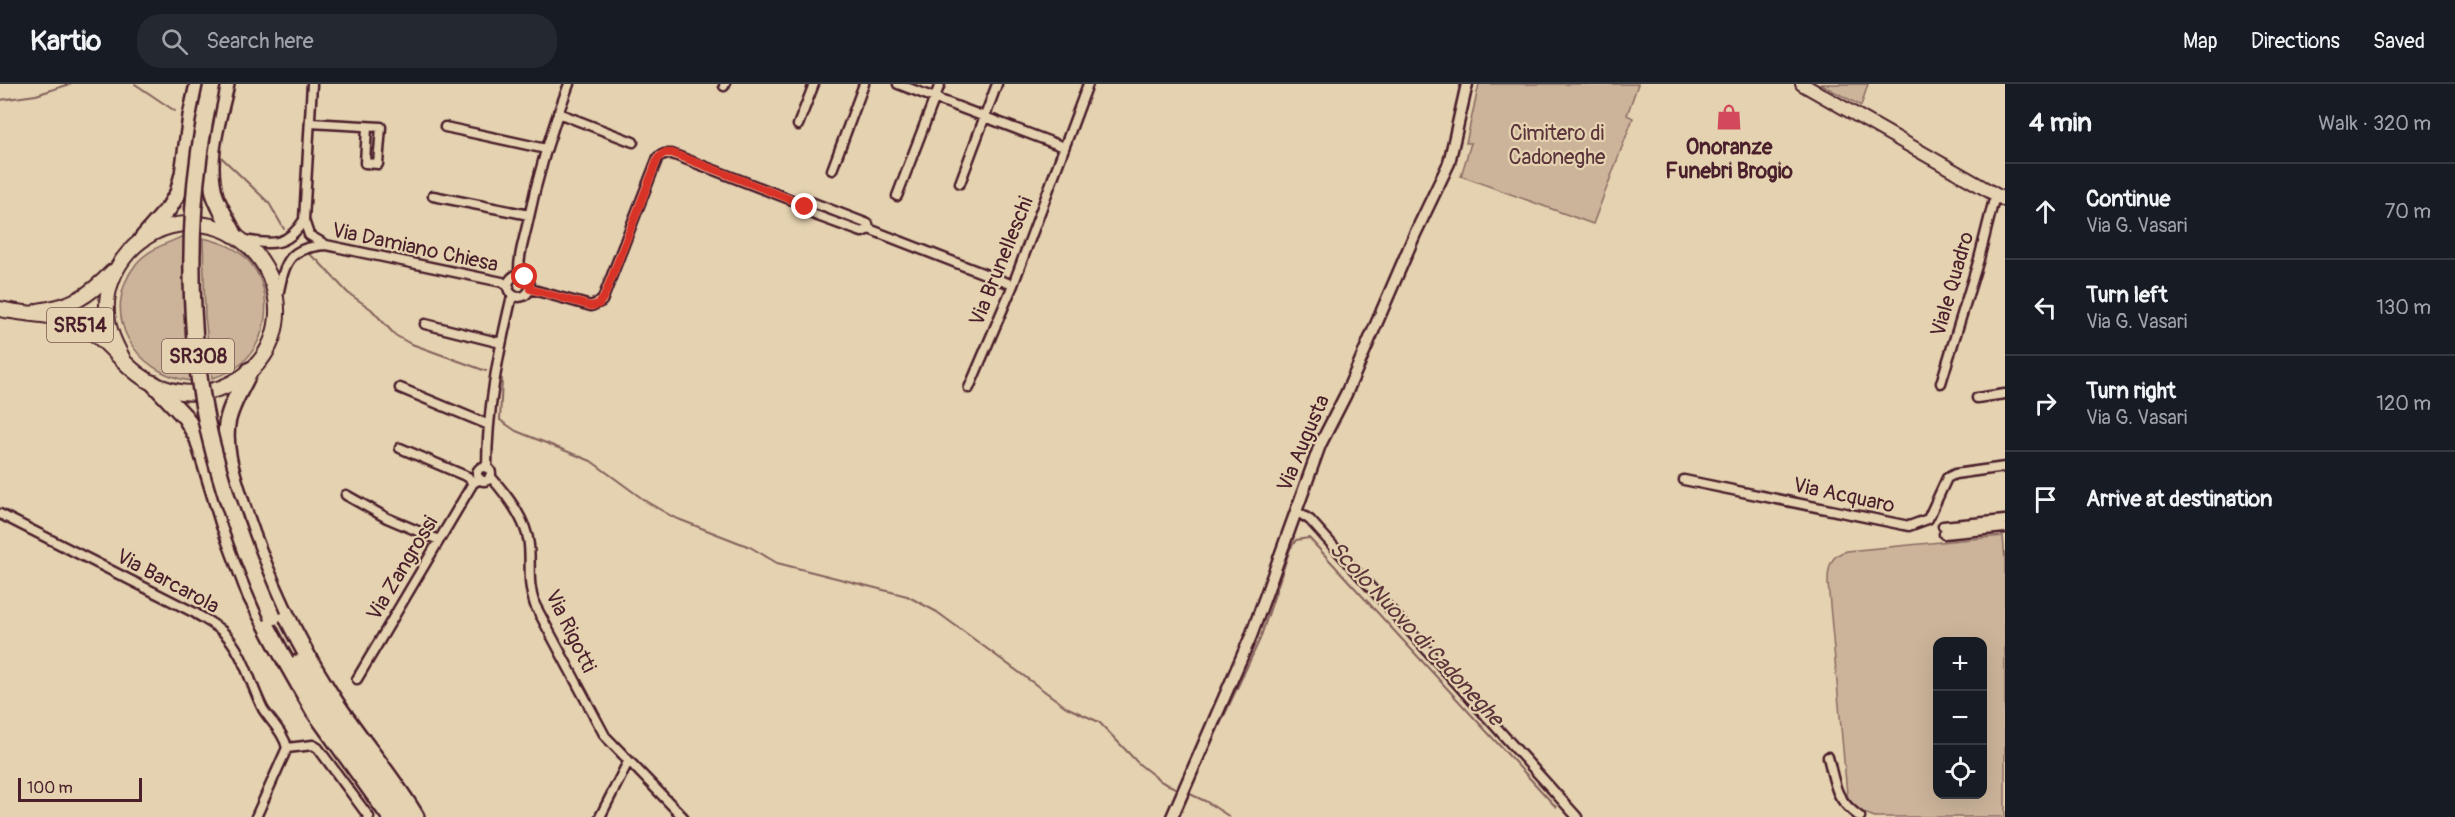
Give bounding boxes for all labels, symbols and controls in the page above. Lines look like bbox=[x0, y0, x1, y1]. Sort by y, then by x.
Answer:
search box bbox=[137, 14, 557, 68]
text: Kartio bbox=[30, 24, 101, 59]
icon: search bbox=[158, 25, 191, 58]
text: Search here bbox=[206, 27, 314, 55]
text: Map bbox=[2183, 28, 2218, 55]
text: Directions bbox=[2251, 28, 2340, 55]
text: Saved bbox=[2373, 28, 2425, 55]
shop icon: Onoranze Funebri Brogio bbox=[1714, 102, 1744, 132]
text: 4 min bbox=[2029, 107, 2092, 139]
text: Walk · 320 m bbox=[2318, 111, 2431, 136]
park label: Cimitero di Cadoneghe bbox=[1509, 120, 1606, 171]
place label: Onoranze Funebri Brogio bbox=[1665, 134, 1793, 185]
text: Continue bbox=[2086, 185, 2170, 213]
street label: Via Brunelleschi bbox=[963, 192, 1040, 330]
route end bbox=[791, 193, 817, 219]
icon: ahead bbox=[2029, 195, 2062, 228]
text: 70 m bbox=[2385, 199, 2431, 224]
text: Via G. Vasari bbox=[2086, 213, 2187, 238]
street label: Via Damiano Chiesa bbox=[329, 217, 501, 278]
street label: Viale Quadro bbox=[1925, 229, 1980, 340]
route start bbox=[511, 263, 537, 289]
text: Turn left bbox=[2086, 281, 2168, 309]
icon: left bbox=[2029, 291, 2062, 324]
text: 130 m bbox=[2376, 295, 2431, 320]
road number: SR514 bbox=[47, 308, 113, 342]
text: Via G. Vasari bbox=[2086, 309, 2187, 334]
road number: SR308 bbox=[162, 339, 234, 373]
text: Turn right bbox=[2086, 377, 2176, 405]
icon: right bbox=[2029, 387, 2062, 420]
street label: Via Augusta bbox=[1271, 391, 1336, 496]
text: 120 m bbox=[2376, 391, 2431, 416]
text: Via G. Vasari bbox=[2086, 405, 2187, 430]
street label: Via Acquaro bbox=[1790, 472, 1897, 519]
icon: arrive bbox=[2029, 483, 2062, 516]
text: Arrive at destination bbox=[2086, 485, 2272, 513]
street label: Via Zangrossi bbox=[361, 511, 444, 626]
water label: Scolo Nuovo di Cadoneghe bbox=[1323, 535, 1511, 734]
street label: Via Barcarola bbox=[111, 543, 224, 620]
street label: Via Rigotti bbox=[539, 585, 602, 677]
map controls bbox=[1933, 637, 1987, 799]
button: + bbox=[1933, 637, 1987, 691]
button: − bbox=[1933, 691, 1987, 745]
button: locate bbox=[1933, 745, 1987, 799]
scale bar bbox=[18, 775, 142, 802]
text: 100 m bbox=[27, 778, 73, 798]

